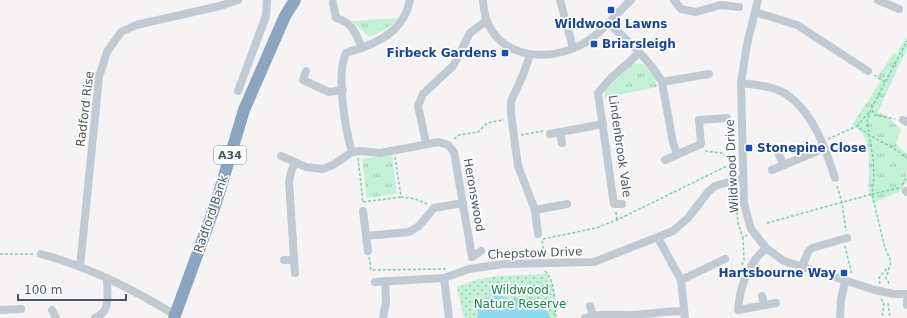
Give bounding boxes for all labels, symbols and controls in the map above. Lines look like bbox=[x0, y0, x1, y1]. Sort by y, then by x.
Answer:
marker: Wildwood Lawns bbox=[606, 5, 616, 15]
place label: Wildwood Lawns bbox=[555, 17, 667, 31]
place label: Briarsleigh bbox=[602, 37, 676, 51]
marker: Briarsleigh bbox=[589, 39, 599, 49]
place label: Firbeck Gardens bbox=[386, 46, 497, 60]
marker: Firbeck Gardens bbox=[500, 48, 510, 58]
street label: Radford Rise bbox=[73, 70, 97, 148]
street label: Lindenbrook Vale bbox=[606, 94, 634, 198]
street label: Wildwood Drive bbox=[723, 119, 741, 213]
place label: Stonepine Close bbox=[757, 141, 866, 155]
marker: Stonepine Close bbox=[744, 143, 754, 153]
road number: A34 bbox=[214, 146, 246, 164]
street label: Heronswood bbox=[461, 157, 487, 233]
street label: Radford Bank bbox=[191, 173, 231, 255]
street label: Chepstow Drive bbox=[487, 244, 583, 262]
place label: Hartsbourne Way bbox=[719, 266, 836, 280]
marker: Hartsbourne Way bbox=[839, 268, 849, 278]
scale bar bbox=[18, 276, 126, 302]
text: 100 m bbox=[24, 283, 62, 297]
park label: Wildwood Nature Reserve bbox=[474, 283, 566, 311]

